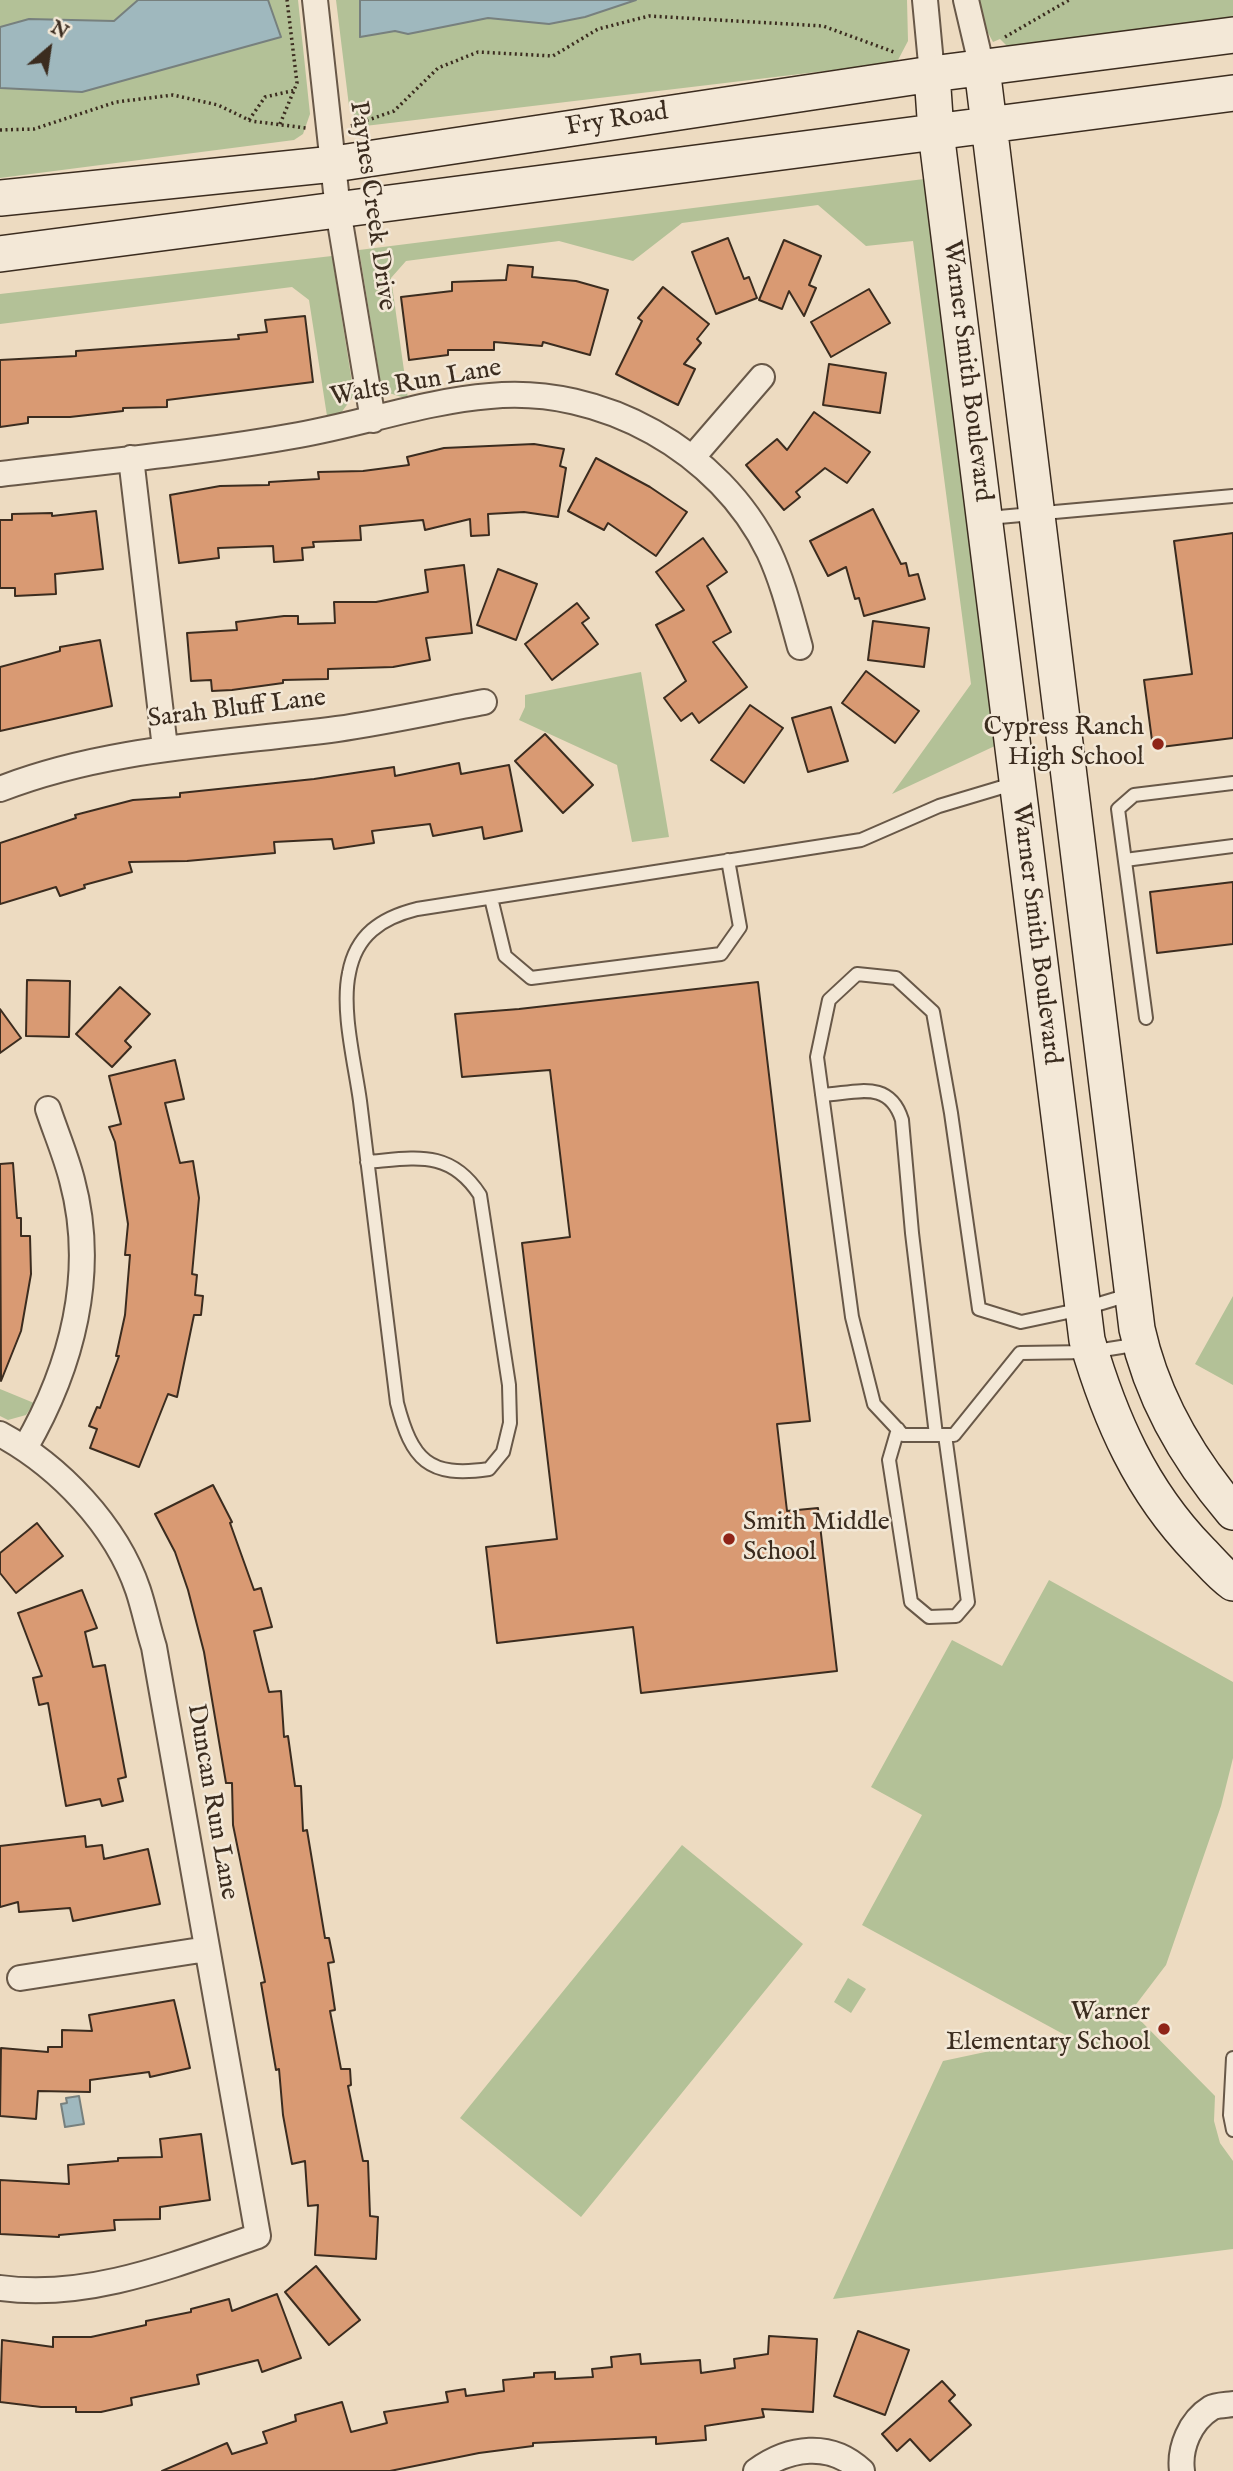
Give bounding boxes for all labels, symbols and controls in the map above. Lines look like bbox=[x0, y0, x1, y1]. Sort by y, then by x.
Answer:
north arrow bbox=[14, 14, 84, 84]
text: N bbox=[46, 16, 72, 45]
street label: Fry Road bbox=[564, 98, 670, 144]
street label: Paynes Creek Drive bbox=[341, 99, 401, 313]
street label: Warner Smith Boulevard bbox=[934, 238, 998, 504]
street label: Walts Run Lane bbox=[328, 354, 504, 414]
street label: Sarah Bluff Lane bbox=[146, 684, 328, 736]
place label: Cypress Ranch High School bbox=[983, 713, 1144, 774]
marker: Cypress Ranch High School bbox=[1150, 736, 1166, 752]
street label: Warner Smith Boulevard bbox=[1003, 801, 1067, 1067]
place label: Smith Middle School bbox=[743, 1508, 890, 1570]
marker: Smith Middle School bbox=[721, 1531, 737, 1547]
street label: Duncan Run Lane bbox=[178, 1702, 244, 1902]
place label: Warner Elementary School bbox=[946, 1998, 1150, 2060]
marker: Warner Elementary School bbox=[1156, 2021, 1172, 2037]

